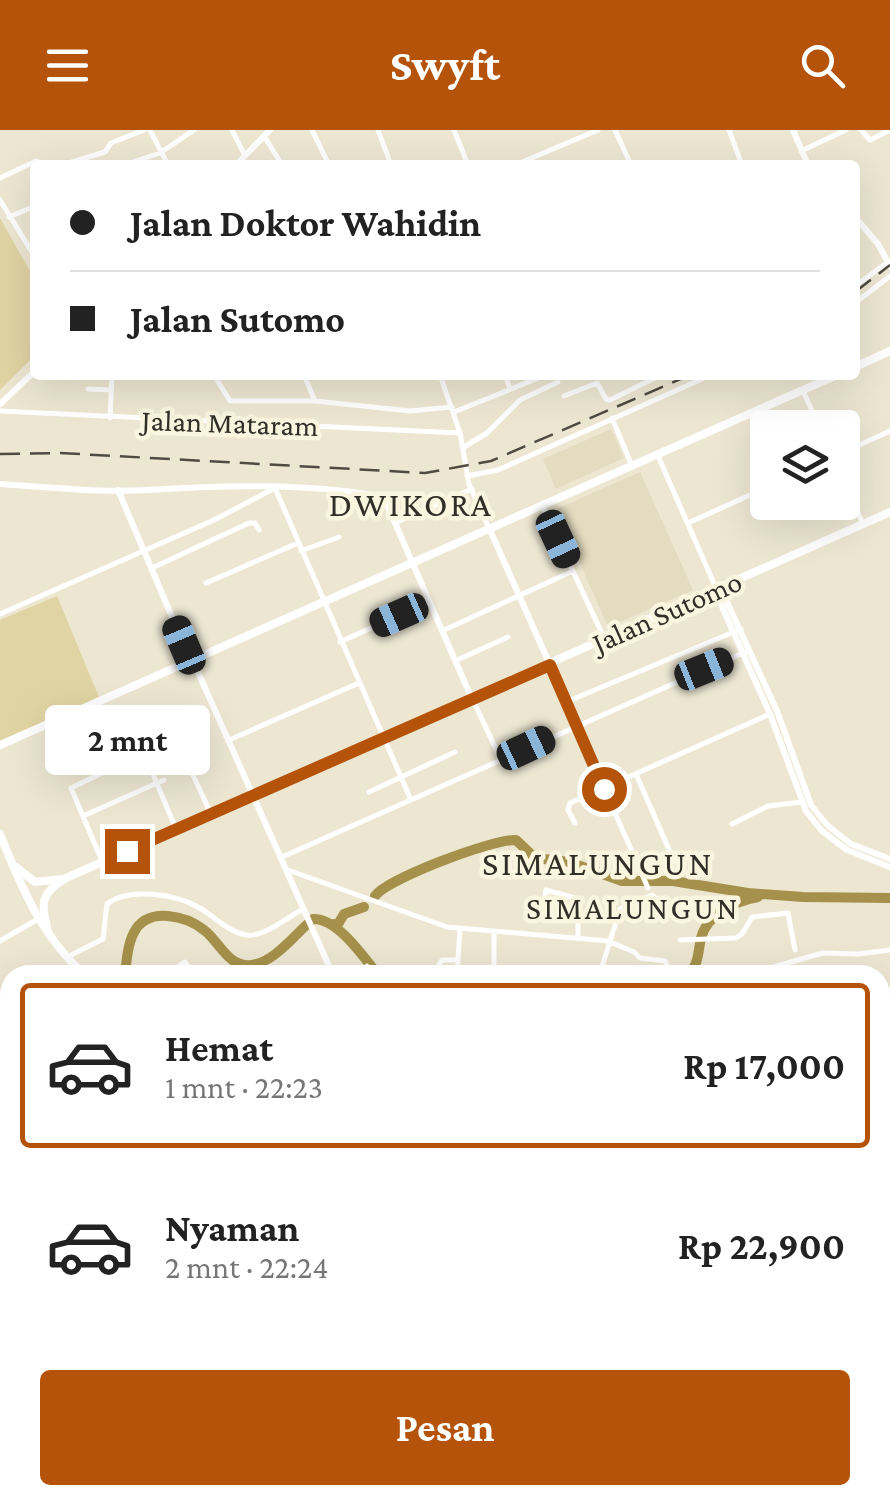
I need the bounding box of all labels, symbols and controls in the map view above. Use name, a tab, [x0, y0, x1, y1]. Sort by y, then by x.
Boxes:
icon: menu	[40, 38, 95, 93]
icon: search	[795, 38, 850, 93]
text: Swyft	[390, 40, 500, 90]
text: Jalan Doktor Wahidin	[130, 202, 481, 244]
text: Jalan Sutomo	[130, 298, 345, 340]
street label: Jalan Mataram	[138, 403, 319, 442]
map controls	[750, 410, 860, 520]
button: layers	[750, 410, 860, 520]
district label: DWIKORA	[329, 485, 493, 524]
car	[532, 505, 584, 573]
street label: Jalan Sutomo	[584, 564, 747, 660]
car	[365, 589, 433, 641]
car	[158, 612, 210, 678]
car	[671, 644, 737, 694]
callout: 2 mnt	[44, 706, 210, 776]
text: 2 mnt	[88, 722, 167, 758]
car	[492, 722, 560, 774]
route start	[582, 767, 627, 812]
route end	[105, 829, 150, 874]
district label: SIMALUNGUN	[482, 844, 714, 883]
district label: SIMALUNGUN	[526, 890, 740, 926]
icon: car	[45, 1021, 135, 1111]
text: Hemat	[165, 1027, 273, 1069]
text: Rp 17,000	[683, 1045, 845, 1087]
text: 1 mnt · 22:23	[165, 1069, 323, 1105]
icon: car	[45, 1201, 135, 1291]
text: Nyaman	[165, 1207, 299, 1249]
text: Rp 22,900	[678, 1225, 845, 1267]
text: 2 mnt · 22:24	[165, 1249, 329, 1285]
button: Pesan	[40, 1370, 850, 1485]

